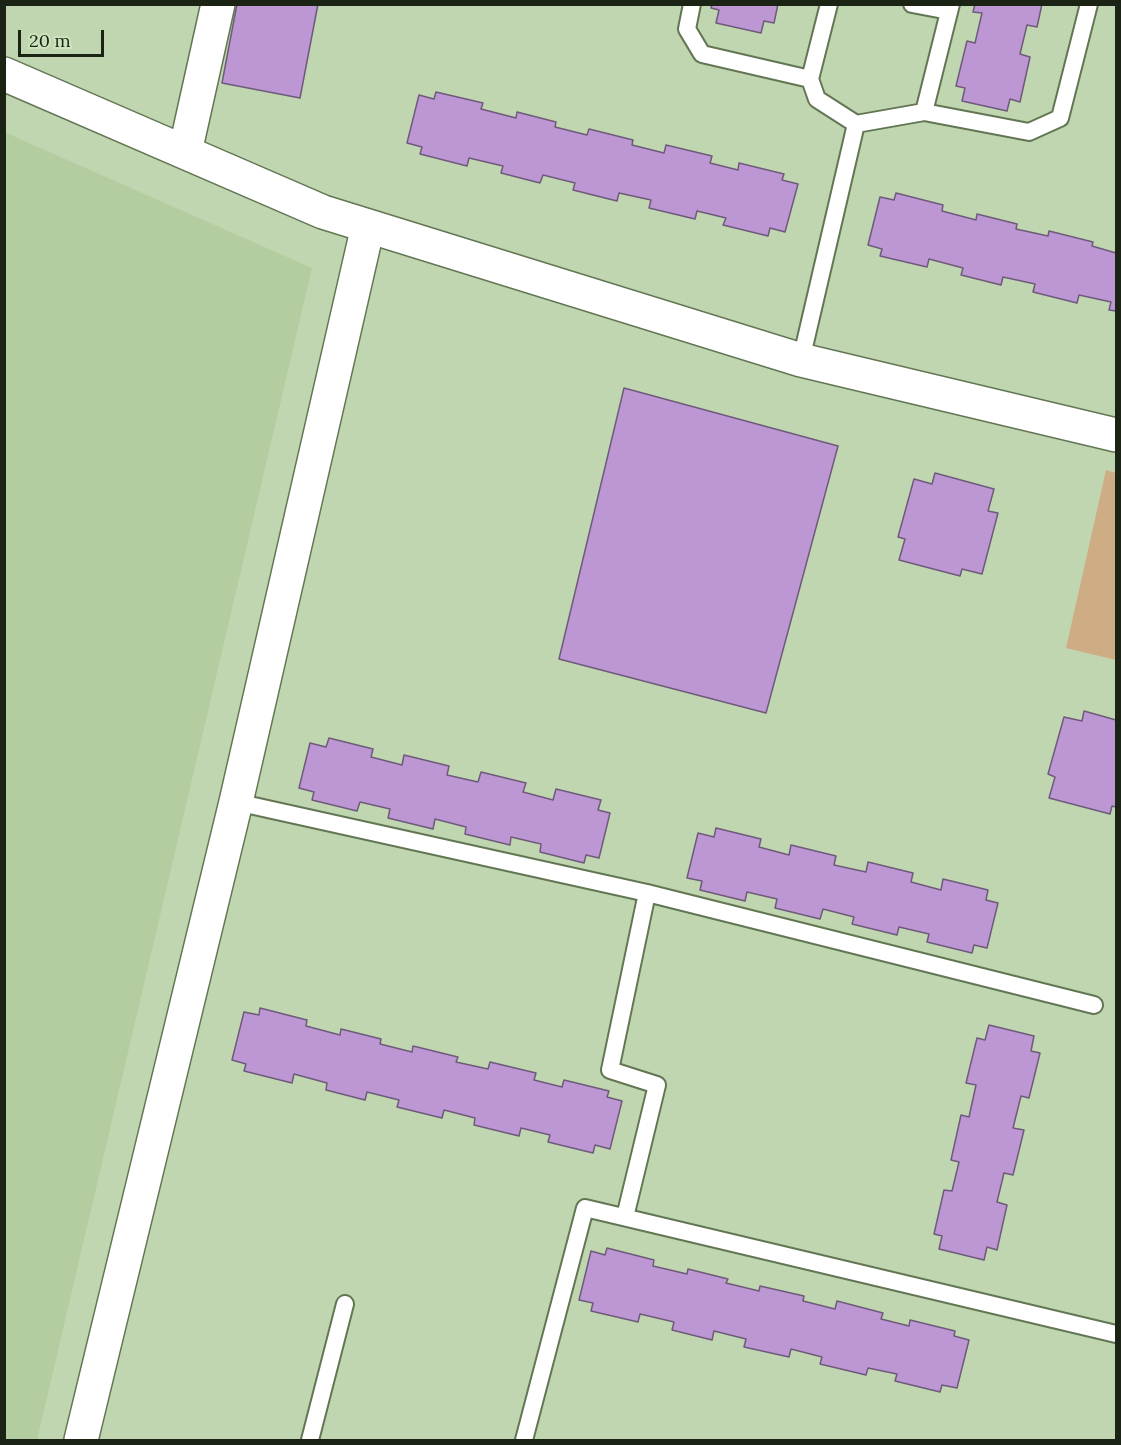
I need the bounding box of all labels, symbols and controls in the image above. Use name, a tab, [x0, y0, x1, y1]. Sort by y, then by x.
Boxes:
scale bar	[21, 18, 106, 56]
text: 20 m	[29, 29, 71, 52]

